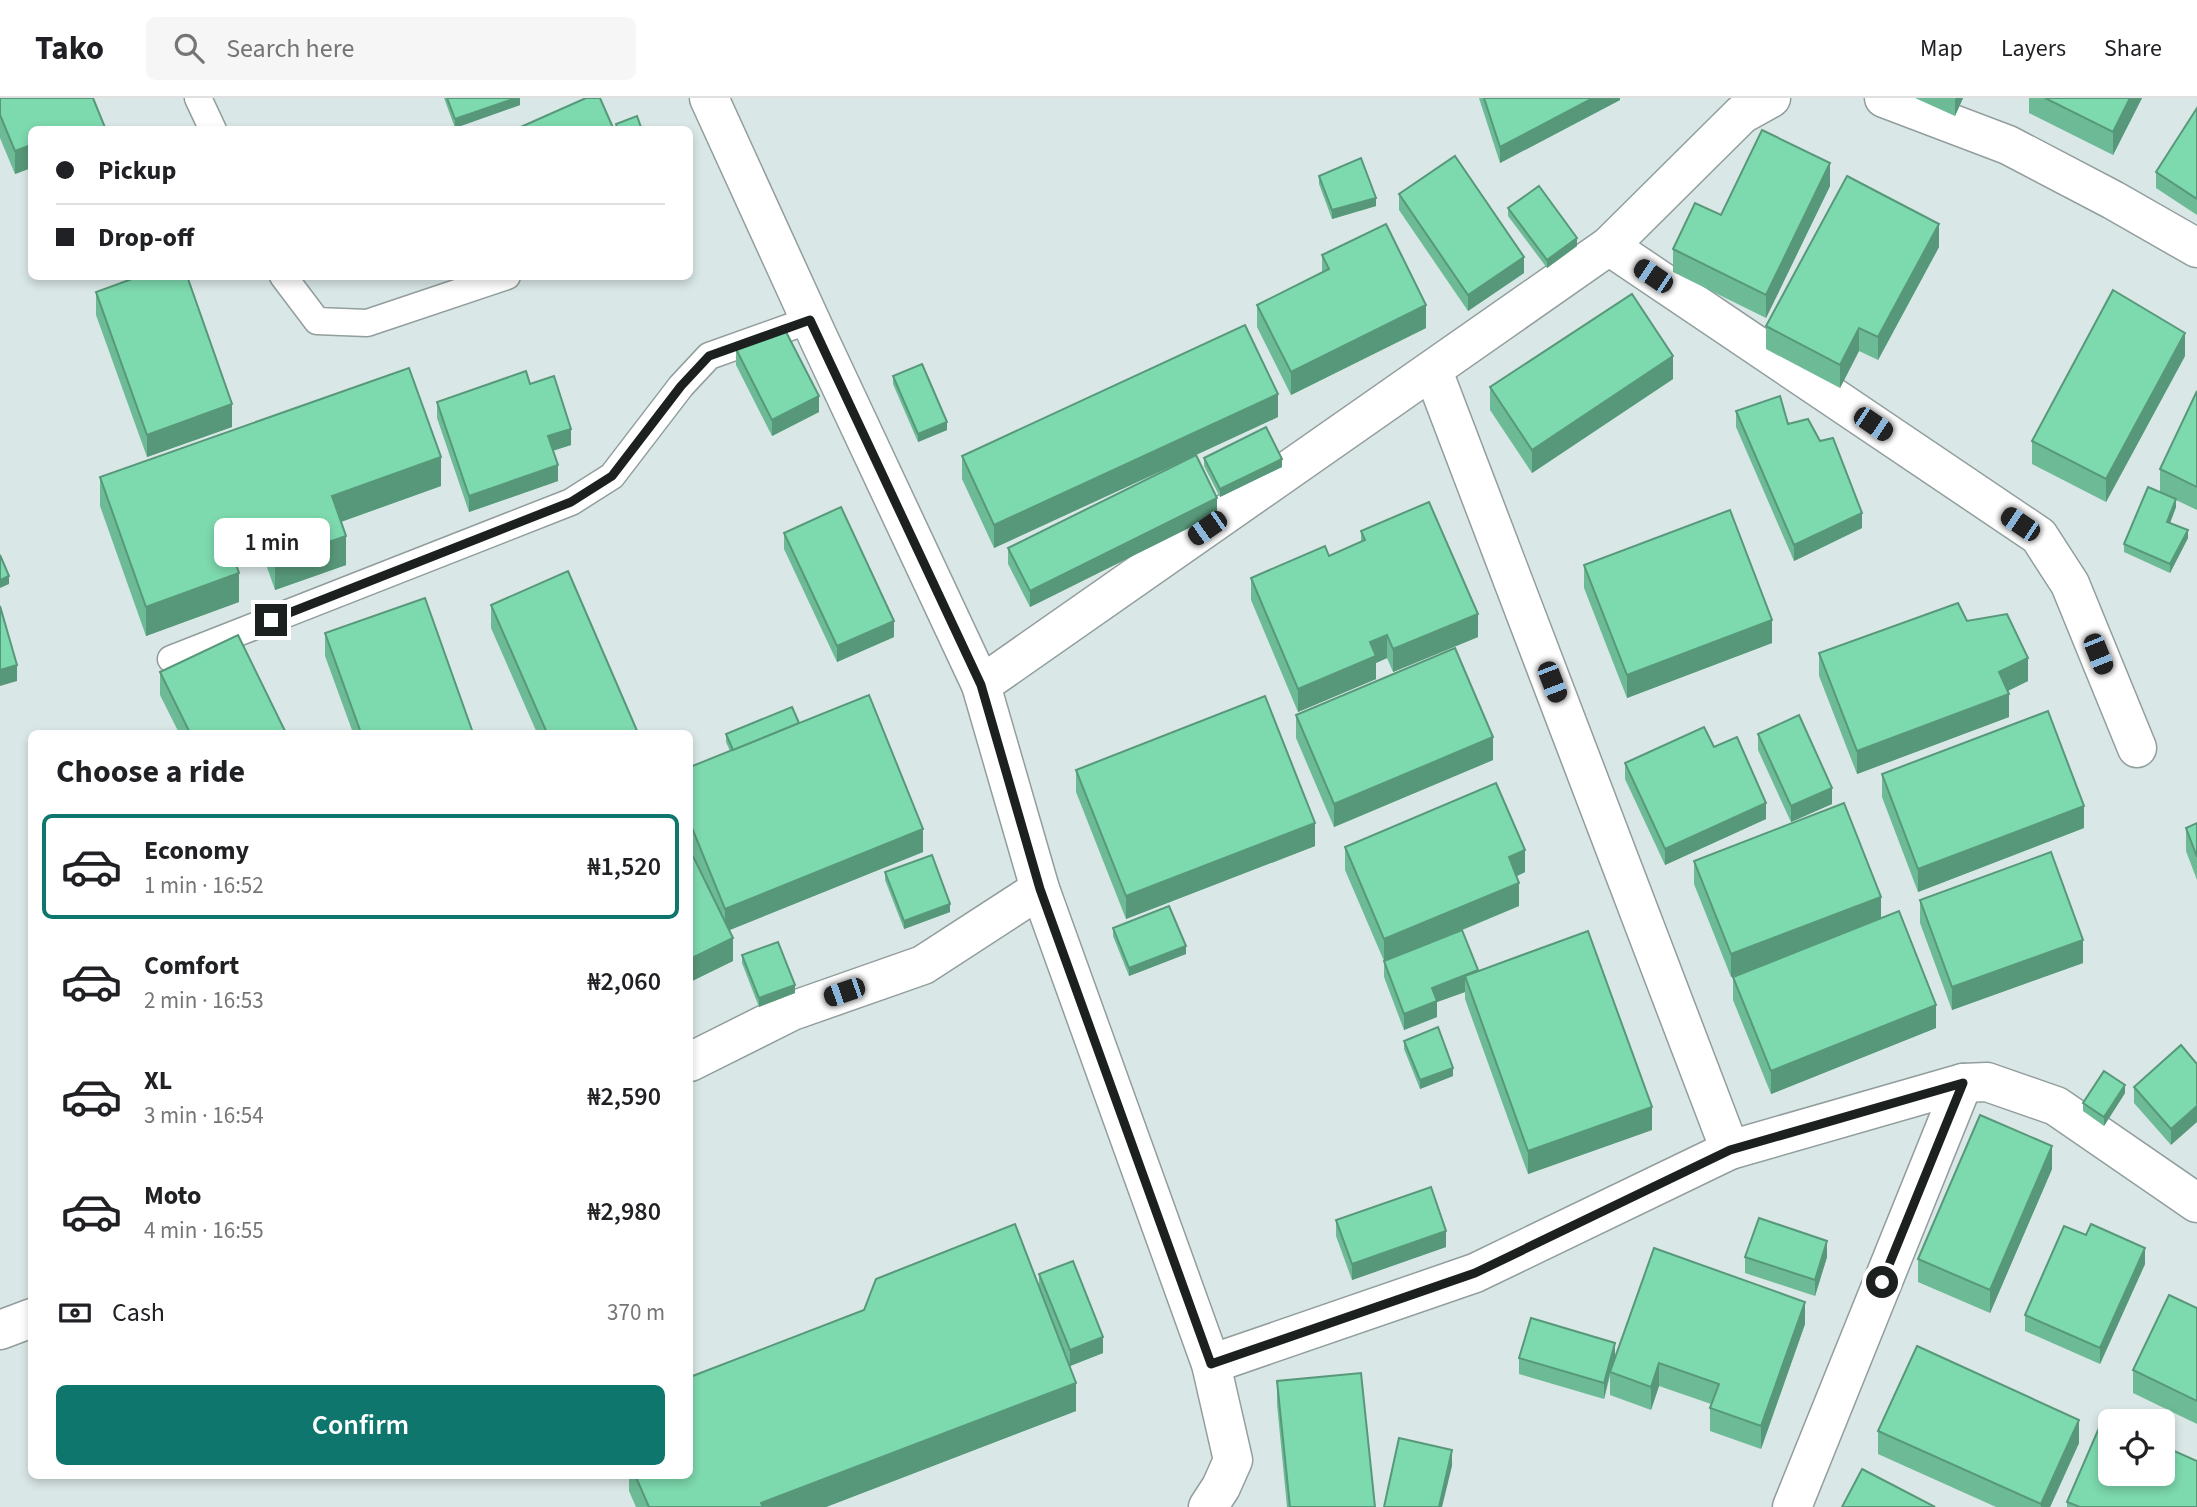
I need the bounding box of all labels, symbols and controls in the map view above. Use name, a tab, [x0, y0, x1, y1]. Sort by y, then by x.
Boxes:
search box	[146, 17, 636, 80]
text: Tako	[35, 25, 104, 72]
icon: search	[170, 29, 208, 67]
text: Search here	[226, 30, 354, 67]
text: Map	[1920, 31, 1963, 66]
text: Layers	[2001, 31, 2066, 66]
text: Share	[2104, 31, 2162, 66]
text: Pickup	[98, 152, 176, 189]
text: Drop-off	[98, 219, 194, 256]
car	[1630, 256, 1677, 296]
car	[1850, 404, 1897, 444]
car	[1997, 504, 2044, 544]
car	[1184, 507, 1231, 549]
callout: 1 min	[213, 518, 329, 568]
text: 1 min	[245, 526, 299, 559]
route end	[255, 604, 287, 636]
car	[2081, 631, 2116, 677]
car	[1535, 659, 1570, 705]
text: Choose a ride	[56, 749, 245, 795]
text: Economy	[144, 832, 249, 869]
icon: car	[60, 835, 123, 898]
text: ₦1,520	[587, 848, 661, 885]
text: 1 min · 16:52	[144, 869, 264, 902]
text: Comfort	[144, 947, 239, 984]
icon: car	[60, 950, 123, 1013]
text: ₦2,060	[587, 963, 661, 1000]
car	[821, 975, 868, 1009]
text: 2 min · 16:53	[144, 984, 264, 1017]
text: XL	[144, 1062, 172, 1099]
icon: car	[60, 1065, 123, 1128]
text: ₦2,590	[587, 1078, 661, 1115]
text: 3 min · 16:54	[144, 1099, 264, 1132]
text: Moto	[144, 1177, 201, 1214]
icon: car	[60, 1180, 123, 1243]
text: ₦2,980	[587, 1193, 661, 1230]
text: 4 min · 16:55	[144, 1214, 264, 1247]
route start	[1866, 1266, 1898, 1298]
icon: cash	[56, 1294, 94, 1332]
text: Cash	[112, 1294, 165, 1331]
text: 370 m	[607, 1296, 665, 1329]
button: Confirm	[56, 1385, 665, 1465]
map controls	[2098, 1409, 2175, 1486]
button: locate	[2098, 1409, 2175, 1486]

